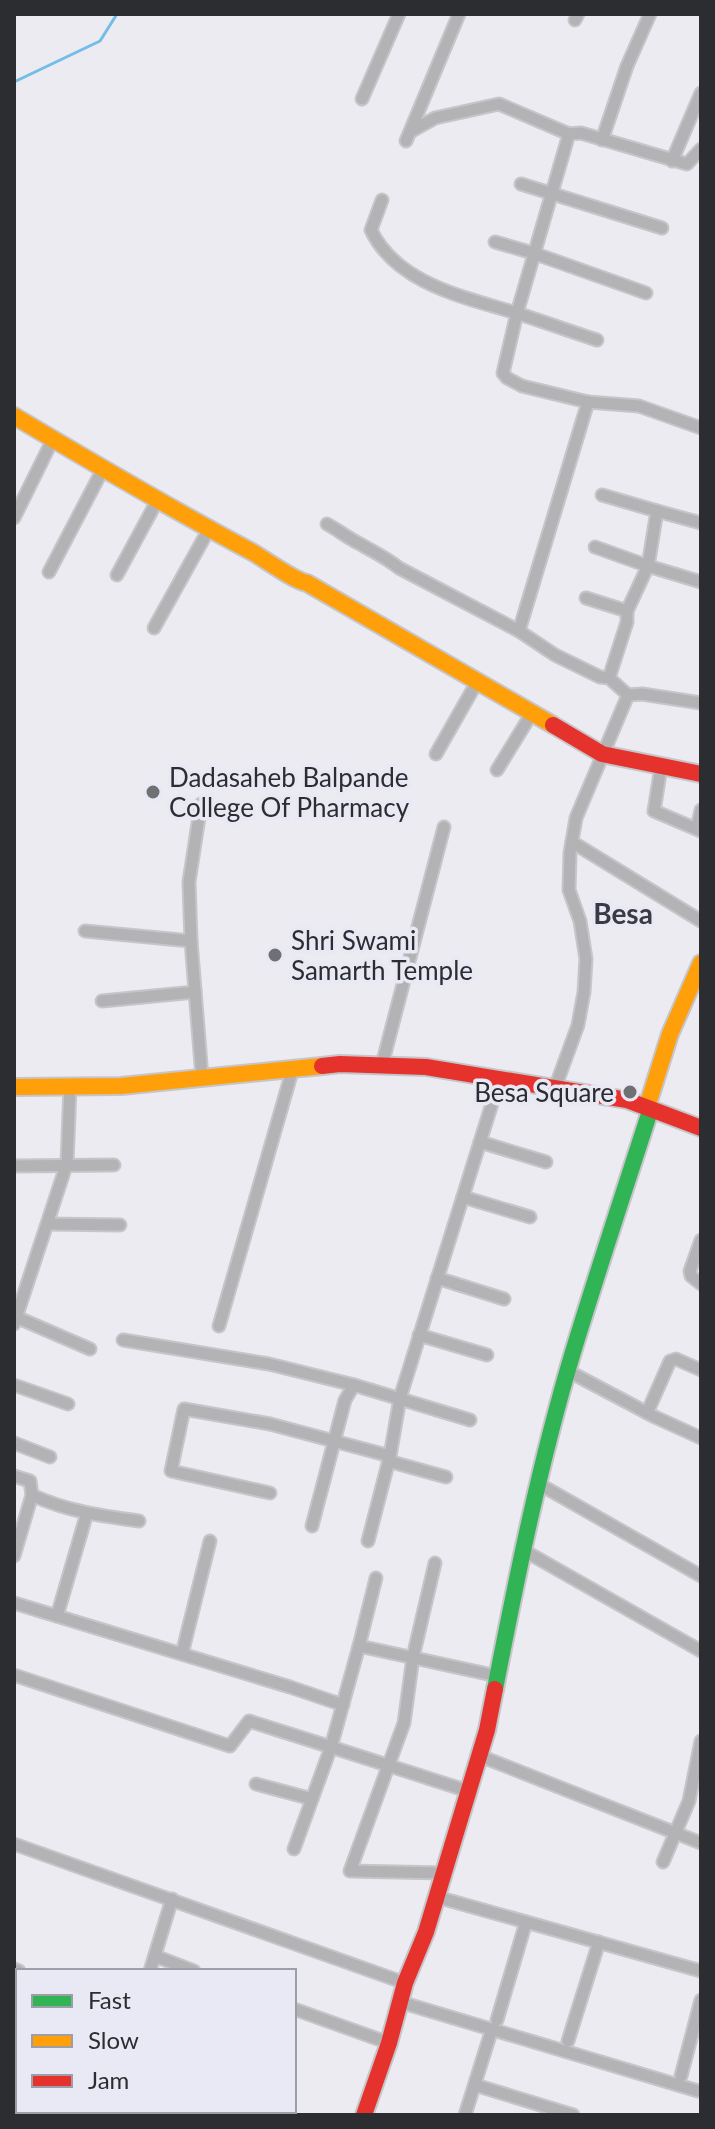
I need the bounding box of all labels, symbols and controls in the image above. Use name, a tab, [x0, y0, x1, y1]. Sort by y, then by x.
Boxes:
place label: Dadasaheb Balpande College Of Pharmacy	[169, 761, 410, 823]
marker: Dadasaheb Balpande College Of Pharmacy	[144, 783, 162, 801]
district label: Besa	[593, 896, 653, 930]
place label: Shri Swami Samarth Temple	[291, 924, 473, 986]
marker: Shri Swami Samarth Temple	[266, 946, 284, 964]
place label: Besa Square	[474, 1076, 614, 1108]
marker: Besa Square	[621, 1083, 639, 1101]
legend	[16, 1969, 296, 2113]
text: Fast	[88, 1985, 131, 2014]
text: Slow	[88, 2025, 139, 2054]
text: Jam	[88, 2065, 129, 2094]

